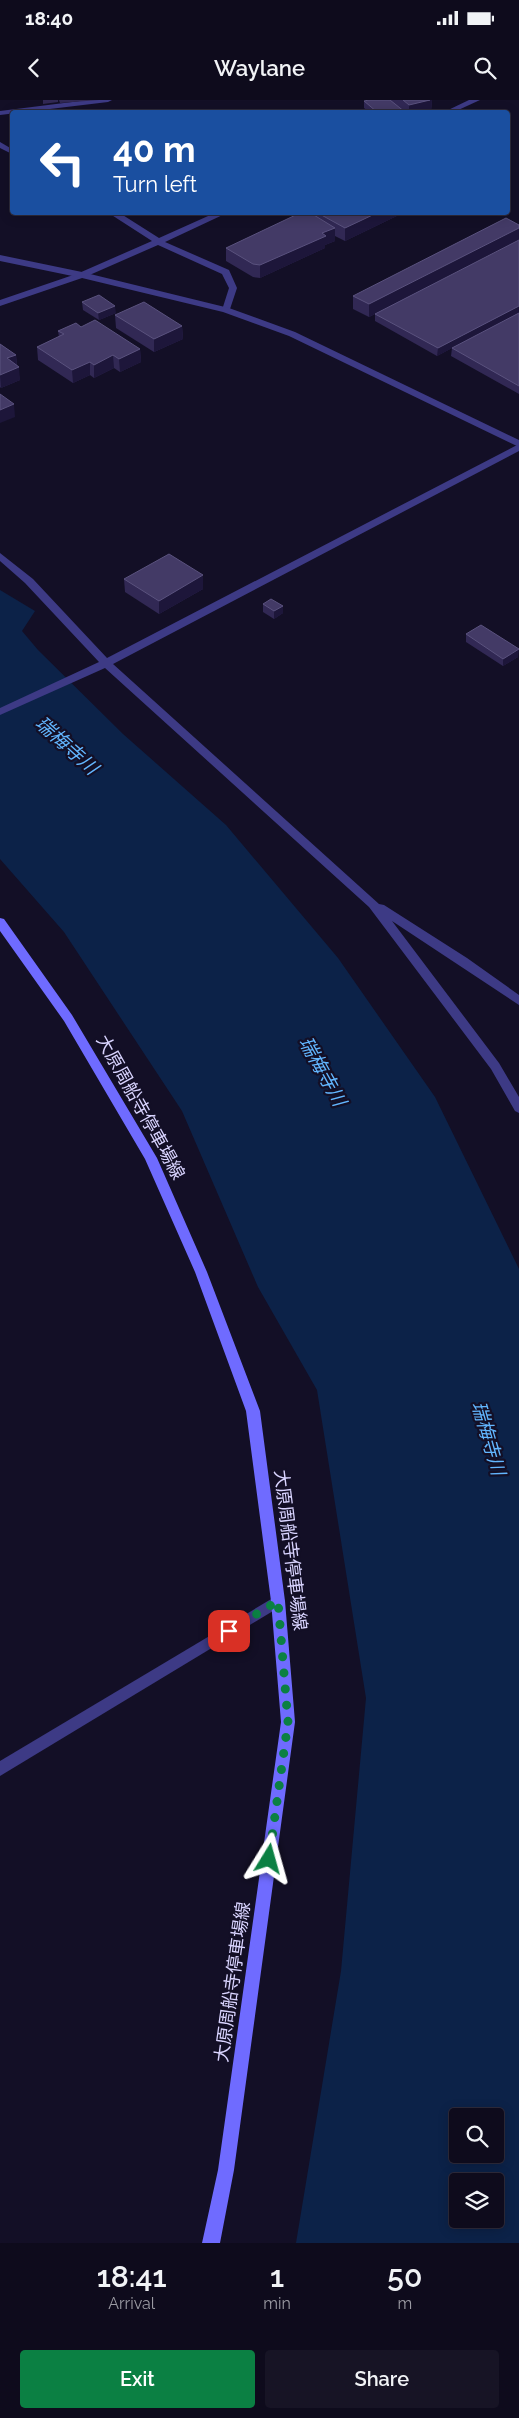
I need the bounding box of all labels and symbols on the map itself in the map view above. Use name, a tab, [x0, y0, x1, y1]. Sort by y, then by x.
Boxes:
water label: 瑞梅寺川	[31, 711, 104, 780]
street label: 大原周船寺停車場線	[93, 1031, 189, 1183]
water label: 瑞梅寺川	[295, 1032, 352, 1111]
water label: 瑞梅寺川	[468, 1398, 511, 1479]
street label: 大原周船寺停車場線	[271, 1468, 311, 1632]
pin	[208, 1610, 250, 1652]
position arrow	[242, 1832, 294, 1884]
street label: 大原周船寺停車場線	[210, 1900, 254, 2064]

